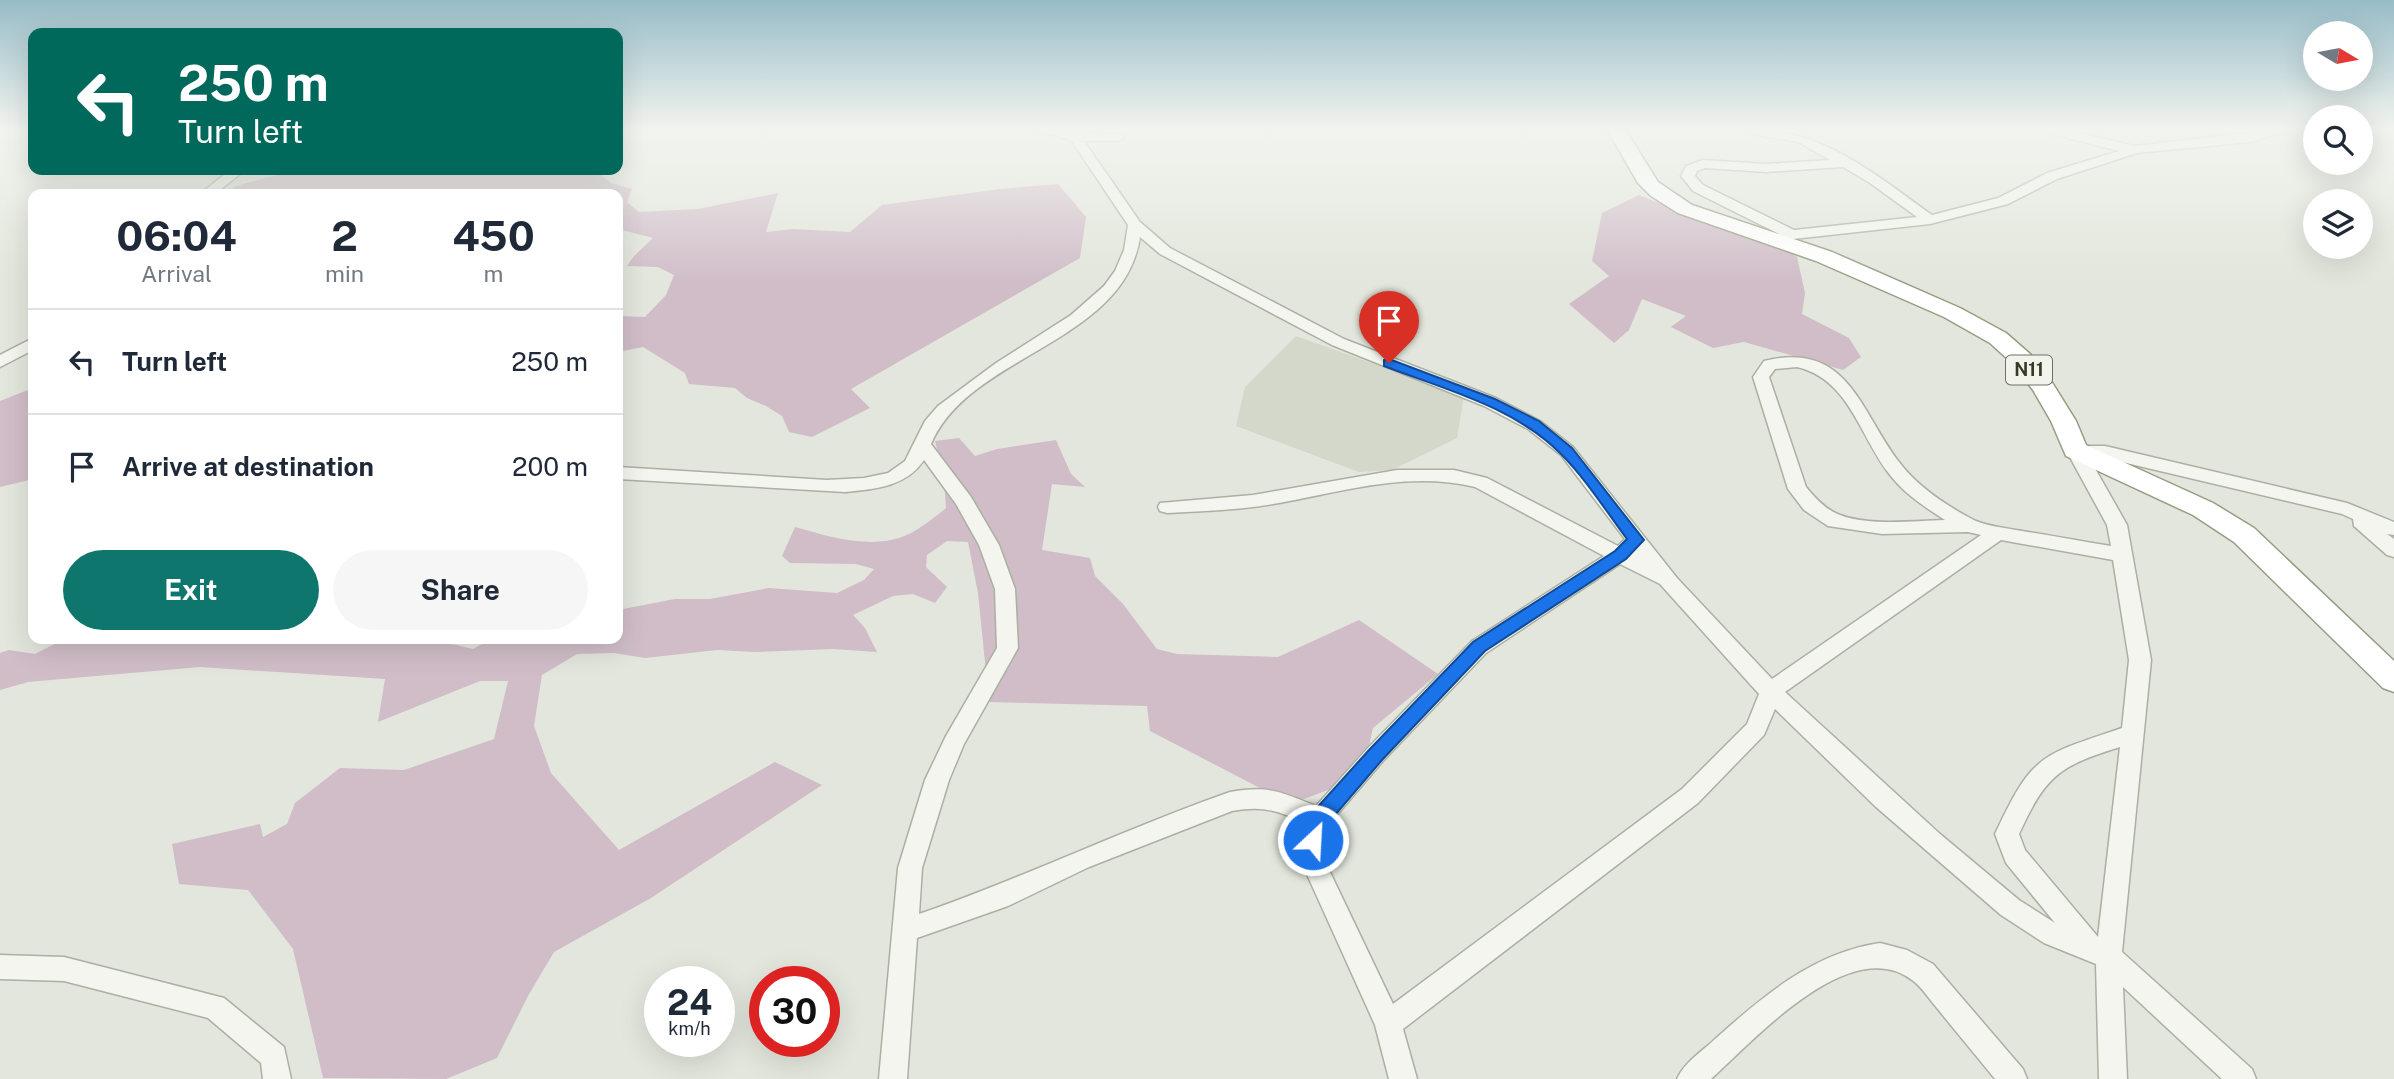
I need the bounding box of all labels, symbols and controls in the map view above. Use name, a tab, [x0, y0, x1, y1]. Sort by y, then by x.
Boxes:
north arrow	[2303, 21, 2373, 91]
map controls	[2303, 21, 2373, 259]
text: 250 m	[178, 54, 329, 112]
icon: left	[63, 56, 154, 147]
button: search	[2303, 105, 2373, 175]
text: Turn left	[178, 113, 303, 150]
button: layers	[2303, 189, 2373, 259]
text: 06:04	[116, 211, 237, 260]
text: 2	[331, 211, 358, 260]
text: 450	[452, 211, 535, 260]
text: Arrival	[141, 260, 212, 287]
text: min	[325, 260, 364, 287]
text: m	[484, 260, 503, 287]
pin	[1359, 291, 1419, 363]
icon: arrive	[1370, 302, 1408, 340]
icon: left	[63, 343, 101, 381]
text: Turn left	[122, 346, 227, 377]
text: 250 m	[511, 346, 588, 377]
road number: N11	[2006, 356, 2052, 384]
icon: arrive	[63, 448, 101, 486]
text: Arrive at destination	[122, 451, 374, 482]
text: 200 m	[512, 451, 588, 482]
button: Exit	[63, 550, 319, 630]
button: Share	[333, 550, 588, 630]
position arrow	[1276, 803, 1350, 877]
speed limit sign: 30	[749, 966, 840, 1057]
text: 24	[667, 982, 712, 1023]
text: km/h	[668, 1018, 711, 1039]

